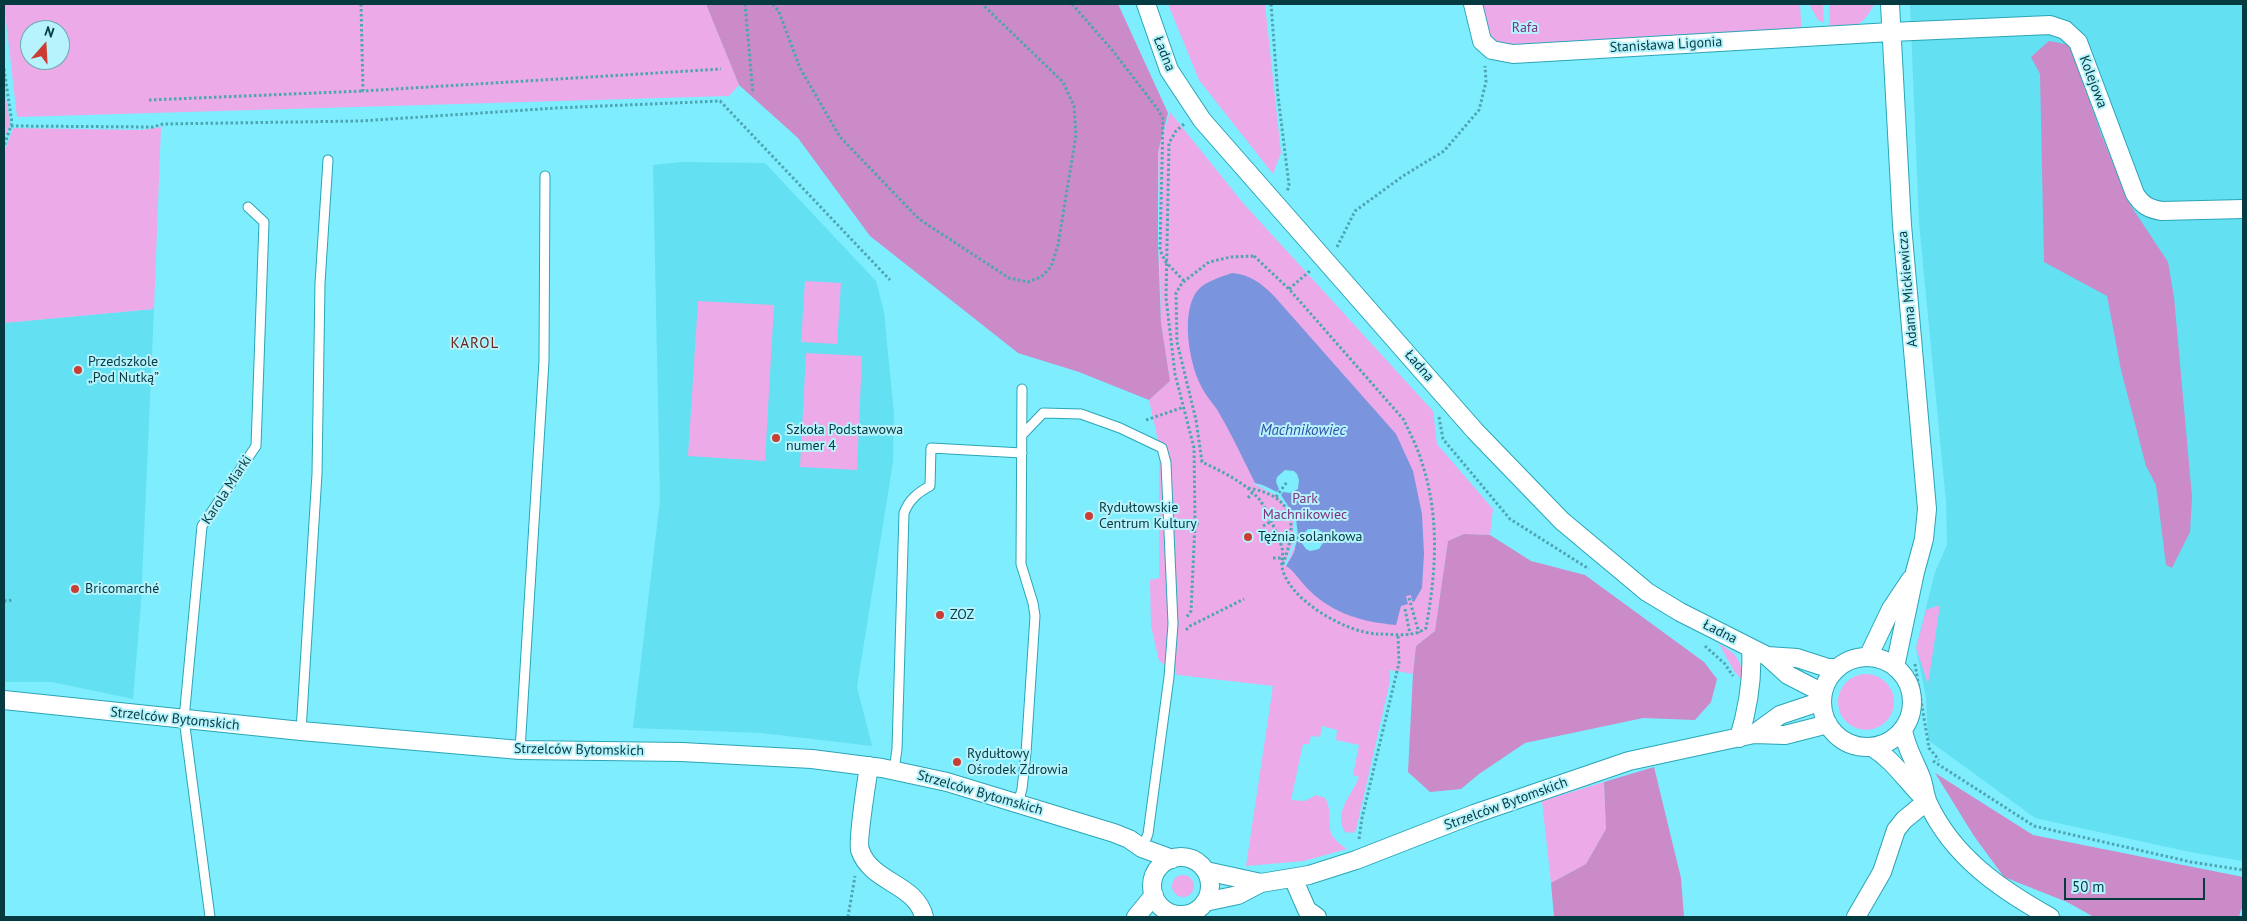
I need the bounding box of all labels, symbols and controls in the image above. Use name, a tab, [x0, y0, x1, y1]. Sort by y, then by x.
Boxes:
north arrow	[20, 20, 70, 70]
park label: Rafa	[1512, 20, 1538, 36]
text: N	[42, 22, 57, 42]
street label: Ładna	[1149, 34, 1179, 74]
street label: Stanisława Ligonia	[1609, 34, 1723, 56]
street label: Kolejowa	[2075, 53, 2111, 111]
street label: Adama Mickiewicza	[1895, 230, 1921, 348]
district label: KAROL	[450, 335, 500, 353]
street label: Ładna	[1401, 347, 1437, 385]
place label: Przedszkole „Pod Nutką”	[88, 354, 159, 387]
marker: Przedszkole „Pod Nutką”	[72, 364, 84, 376]
place label: Szkoła Podstawowa numer 4	[786, 422, 903, 454]
water label: Machnikowiec	[1260, 422, 1346, 440]
marker: Szkoła Podstawowa numer 4	[770, 432, 782, 444]
street label: Karola Miarki	[198, 452, 256, 528]
park label: Park Machnikowiec	[1263, 491, 1347, 524]
place label: Rydułtowskie Centrum Kultury	[1099, 500, 1197, 532]
marker: Rydułtowskie Centrum Kultury	[1083, 510, 1095, 522]
place label: Tężnia solankowa	[1258, 529, 1362, 545]
marker: Tężnia solankowa	[1242, 531, 1254, 543]
place label: Bricomarché	[85, 581, 159, 597]
marker: Bricomarché	[69, 583, 81, 595]
place label: ZOZ	[950, 607, 974, 623]
marker: ZOZ	[934, 609, 946, 621]
street label: Ładna	[1700, 616, 1740, 648]
street label: Strzelców Bytomskich	[109, 704, 241, 734]
street label: Strzelców Bytomskich	[514, 740, 644, 760]
place label: Rydułtowy Ośrodek Zdrowia	[967, 746, 1068, 779]
marker: Rydułtowy Ośrodek Zdrowia	[951, 756, 963, 768]
street label: Strzelców Bytomskich	[915, 767, 1045, 819]
street label: Strzelców Bytomskich	[1442, 774, 1570, 834]
scale bar	[2067, 868, 2208, 900]
text: 50 m	[2072, 877, 2105, 896]

